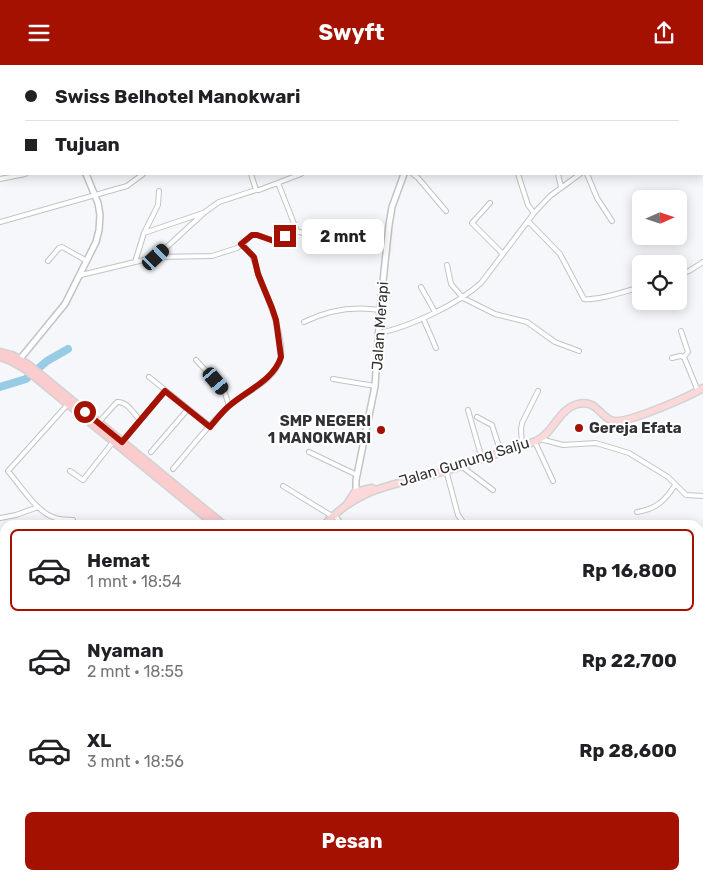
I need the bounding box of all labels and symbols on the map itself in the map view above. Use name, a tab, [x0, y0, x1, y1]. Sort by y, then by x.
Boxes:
north arrow	[632, 190, 688, 245]
callout: 2 mnt	[302, 219, 385, 253]
route end	[274, 225, 296, 247]
car	[139, 241, 172, 273]
street label: Jalan Merapi	[368, 281, 392, 371]
car	[200, 365, 231, 397]
route start	[74, 401, 96, 423]
place label: SMP NEGERI 1 MANOKWARI	[268, 412, 371, 447]
place label: Gereja Efata	[589, 419, 682, 437]
marker: Gereja Efata	[573, 422, 585, 434]
marker: SMP NEGERI 1 MANOKWARI	[375, 424, 387, 436]
street label: Jalan Gunung Salju	[397, 434, 531, 490]

